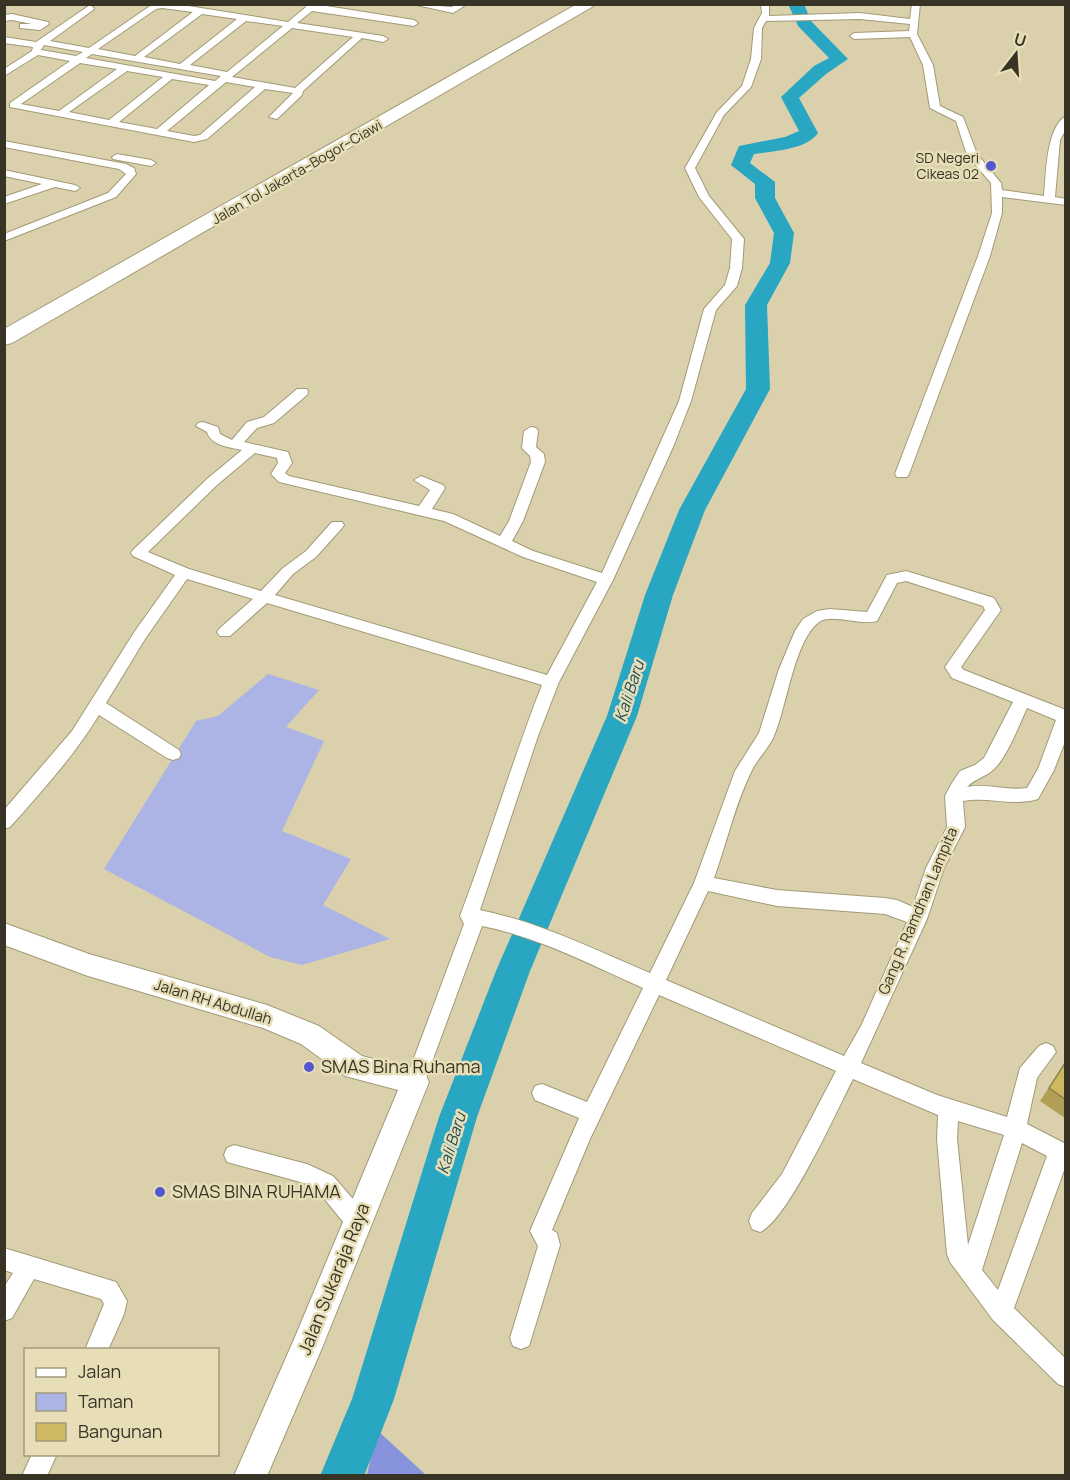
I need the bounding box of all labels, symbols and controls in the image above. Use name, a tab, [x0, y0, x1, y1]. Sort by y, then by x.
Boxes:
north arrow	[986, 24, 1046, 84]
text: U	[1012, 27, 1029, 52]
street label: Jalan Tol Jakarta–Bogor–Ciawi	[208, 115, 385, 228]
place label: SD Negeri Cikeas 02	[916, 148, 979, 183]
marker: SD Negeri Cikeas 02	[984, 159, 998, 173]
water label: Kali Baru	[609, 656, 650, 724]
street label: Gang R. Ramdhan Lampita	[873, 824, 962, 998]
street label: Jalan RH Abdullah	[152, 974, 275, 1029]
place label: SMAS Bina Ruhama	[321, 1054, 481, 1078]
marker: SMAS Bina Ruhama	[302, 1060, 316, 1074]
water label: Kali Baru	[431, 1108, 471, 1176]
place label: SMAS BINA RUHAMA	[172, 1179, 341, 1203]
marker: SMAS BINA RUHAMA	[153, 1185, 167, 1199]
street label: Jalan Sukaraja Raya	[292, 1199, 374, 1358]
legend	[24, 1348, 219, 1456]
text: Jalan	[78, 1359, 121, 1383]
text: Taman	[78, 1389, 133, 1413]
text: Bangunan	[78, 1419, 162, 1443]

